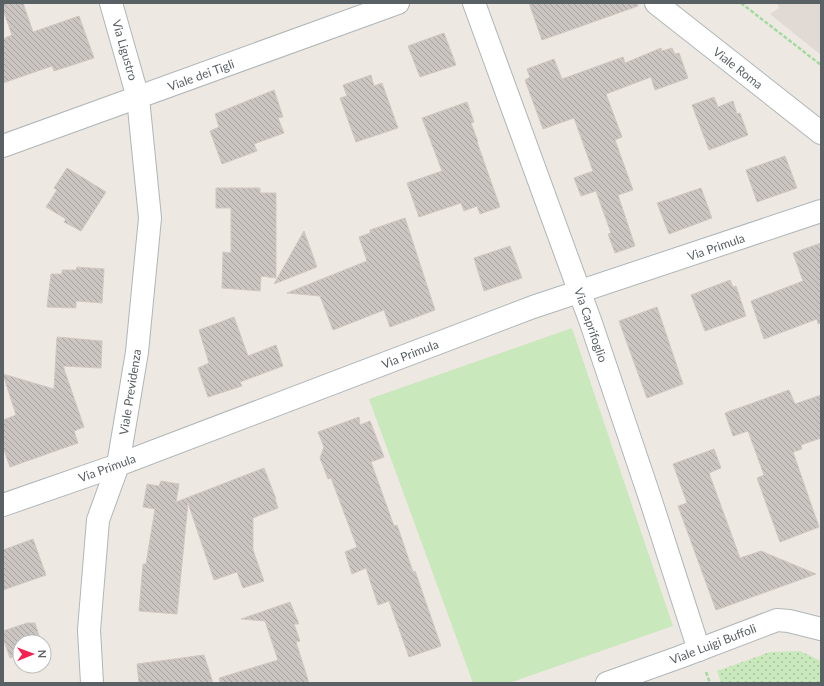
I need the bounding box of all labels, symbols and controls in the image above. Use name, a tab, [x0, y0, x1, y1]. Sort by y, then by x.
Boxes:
street label: Via Ligustro	[109, 18, 141, 82]
street label: Viale Roma	[710, 44, 766, 92]
street label: Viale dei Tigli	[166, 56, 236, 94]
street label: Via Primula	[685, 230, 747, 264]
street label: Via Caprifoglio	[571, 286, 611, 364]
street label: Via Primula	[379, 336, 441, 372]
street label: Viale Previdenza	[116, 348, 144, 436]
street label: Via Primula	[76, 451, 138, 485]
street label: Viale Luigi Buffoli	[668, 621, 758, 667]
north arrow	[12, 634, 52, 674]
text: N	[36, 649, 49, 658]

